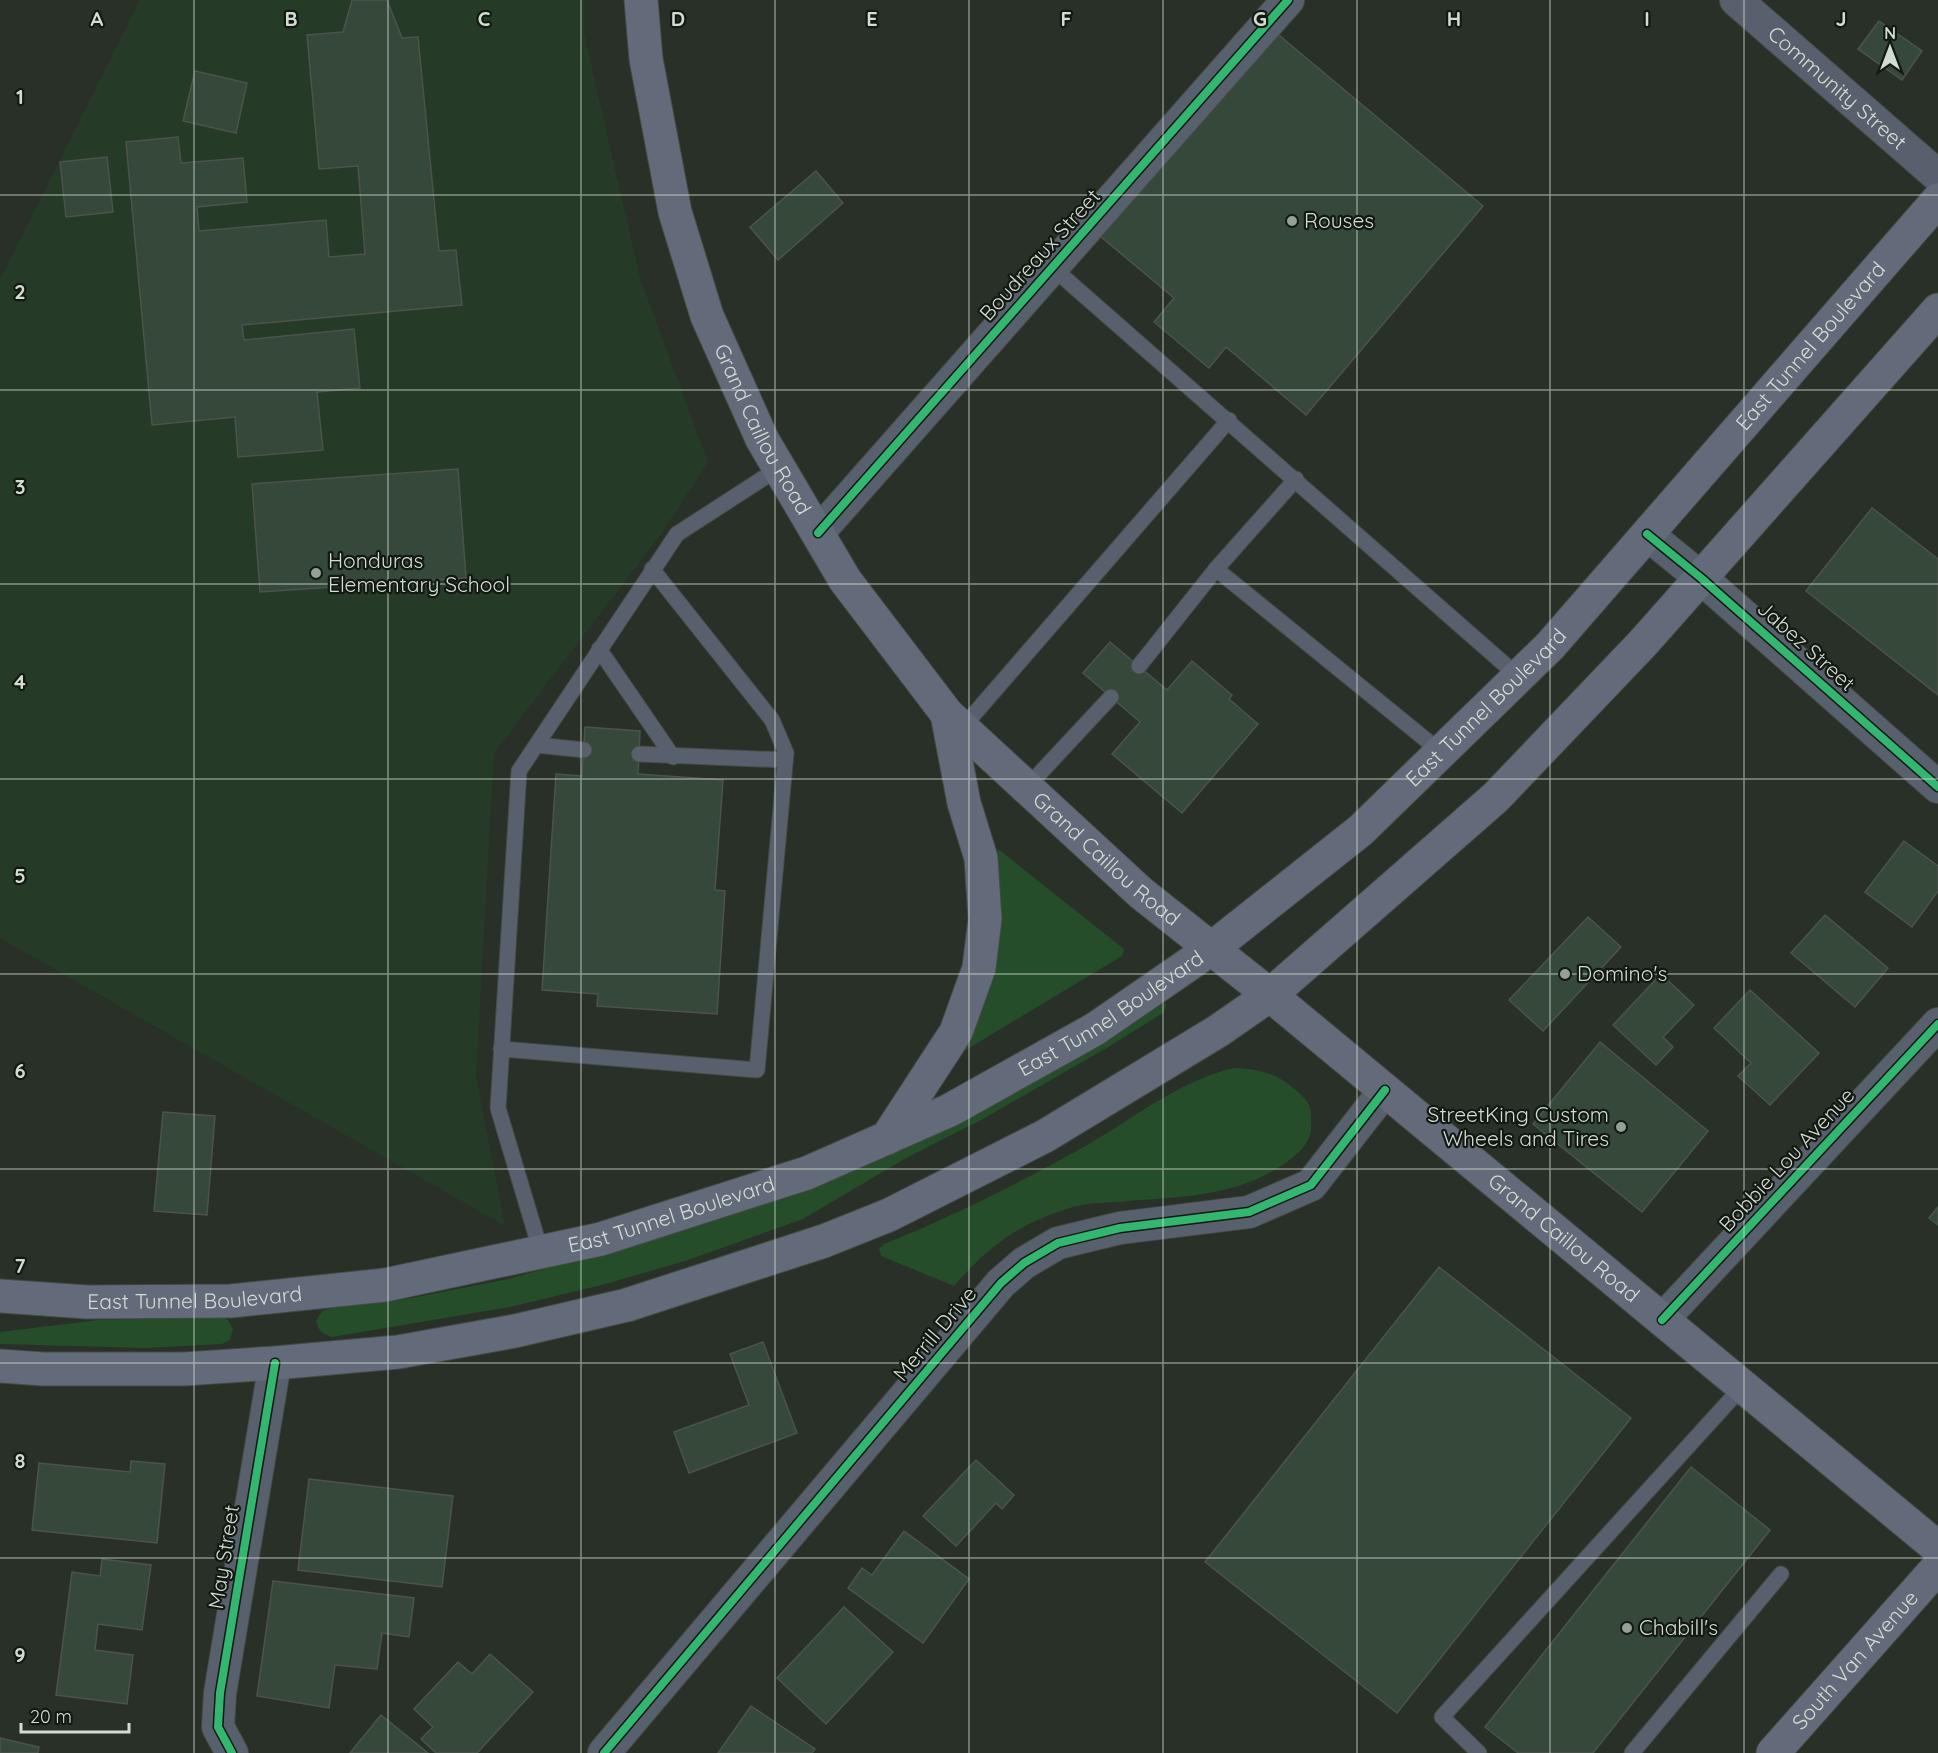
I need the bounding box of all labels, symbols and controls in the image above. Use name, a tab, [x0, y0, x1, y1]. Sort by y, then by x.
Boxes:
text: A	[91, 6, 104, 31]
text: B	[284, 6, 298, 31]
text: C	[478, 6, 491, 31]
text: D	[671, 6, 685, 31]
text: E	[866, 6, 878, 31]
text: F	[1060, 6, 1072, 31]
text: G	[1253, 6, 1267, 31]
text: H	[1447, 6, 1461, 31]
text: I	[1644, 6, 1650, 31]
text: J	[1835, 6, 1847, 31]
north arrow	[1860, 18, 1920, 78]
street label: Community Street	[1763, 20, 1912, 155]
text: N	[1884, 23, 1896, 43]
text: 1	[16, 84, 24, 109]
street label: Boudreaux Street	[973, 183, 1105, 326]
place label: Rouses	[1304, 207, 1374, 233]
marker: Rouses	[1285, 214, 1299, 228]
street label: East Tunnel Boulevard	[1730, 256, 1890, 435]
text: 2	[14, 279, 26, 304]
street label: Grand Caillou Road	[709, 339, 818, 519]
text: 3	[15, 474, 25, 499]
place label: Honduras Elementary School	[328, 547, 510, 597]
marker: Honduras Elementary School	[309, 566, 323, 580]
street label: Jabez Street	[1752, 595, 1861, 696]
street label: East Tunnel Boulevard	[1400, 623, 1571, 792]
text: 4	[14, 669, 26, 694]
street label: Grand Caillou Road	[1028, 786, 1186, 931]
text: 5	[14, 863, 26, 888]
street label: East Tunnel Boulevard	[1013, 944, 1208, 1081]
place label: Domino's	[1577, 960, 1667, 986]
marker: Domino's	[1558, 967, 1572, 981]
text: 6	[14, 1058, 26, 1083]
street label: Bobbie Lou Avenue	[1713, 1082, 1860, 1237]
place label: StreetKing Custom Wheels and Tires	[1428, 1101, 1609, 1151]
marker: StreetKing Custom Wheels and Tires	[1614, 1120, 1628, 1134]
street label: Grand Caillou Road	[1483, 1167, 1645, 1307]
street label: East Tunnel Boulevard	[565, 1170, 778, 1258]
text: 7	[15, 1253, 26, 1278]
street label: East Tunnel Boulevard	[87, 1280, 303, 1314]
street label: Merrill Drive	[887, 1281, 981, 1386]
text: 8	[15, 1448, 26, 1473]
street label: May Street	[202, 1503, 244, 1611]
street label: South Van Avenue	[1786, 1585, 1923, 1735]
place label: Chabill's	[1639, 1614, 1718, 1640]
marker: Chabill's	[1620, 1621, 1634, 1635]
text: 9	[14, 1642, 26, 1667]
scale bar	[21, 1696, 129, 1734]
text: 20 m	[30, 1705, 72, 1728]

